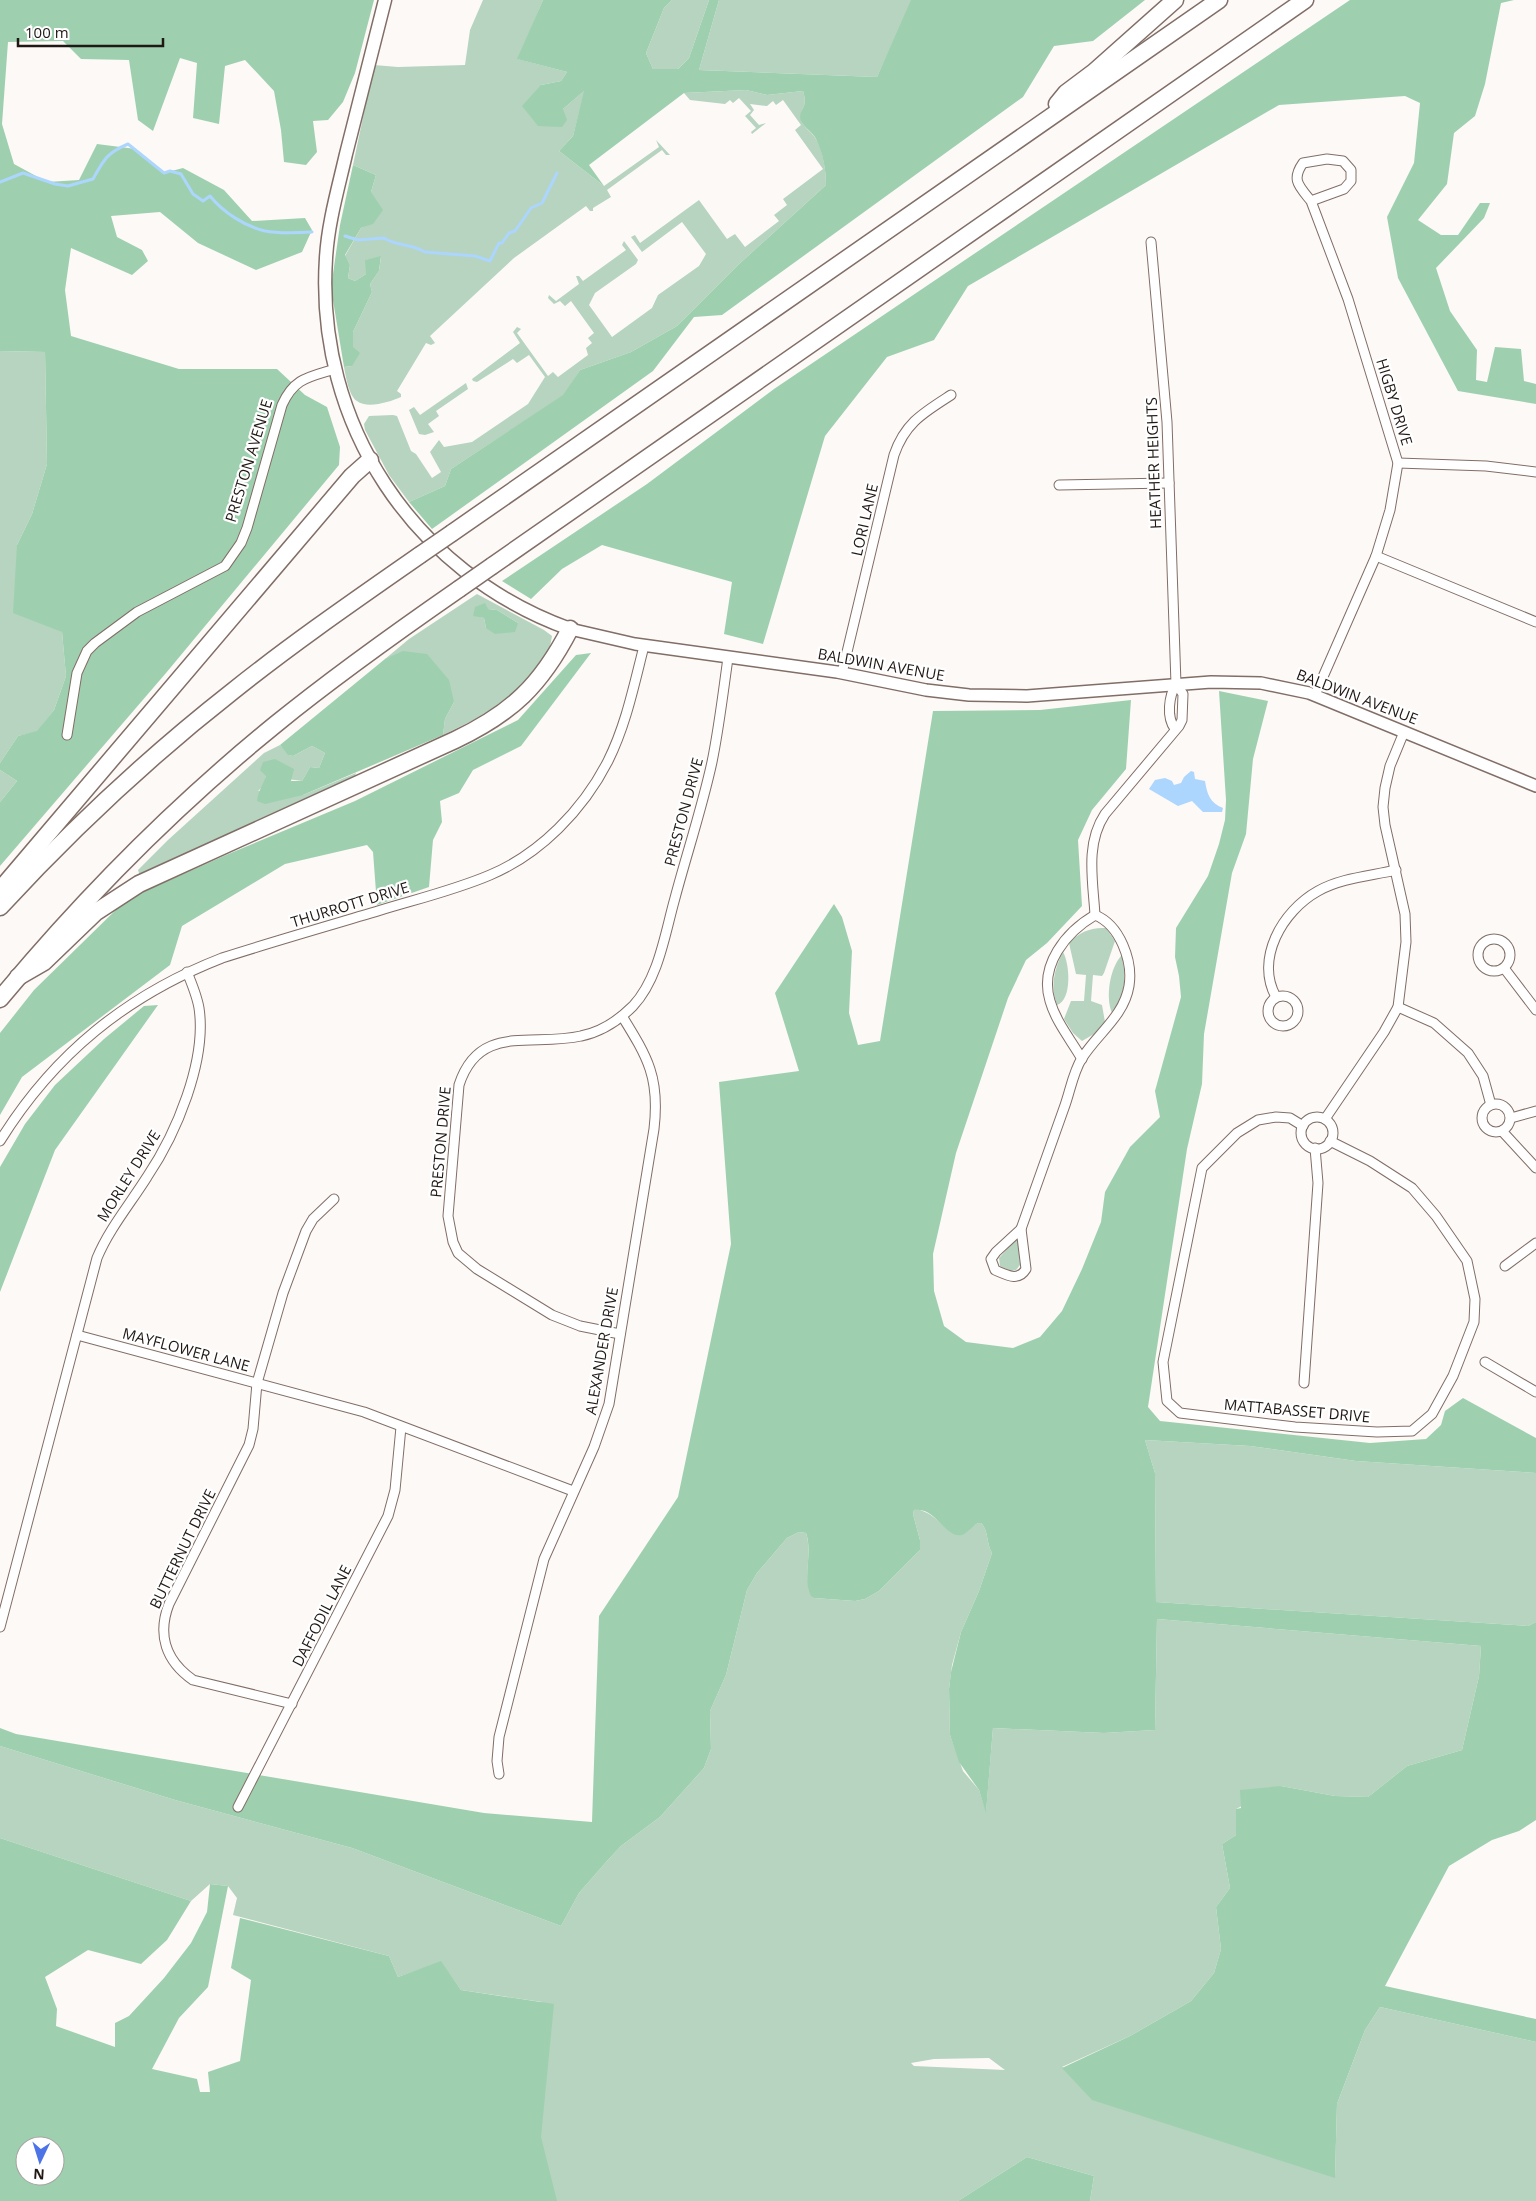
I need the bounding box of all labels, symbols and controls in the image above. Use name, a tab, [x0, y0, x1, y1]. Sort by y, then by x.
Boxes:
scale bar	[18, 15, 162, 47]
text: 100 m	[25, 22, 69, 42]
street label: HIGBY DRIVE	[1372, 356, 1418, 448]
street label: PRESTON AVENUE	[220, 397, 276, 524]
street label: HEATHER HEIGHTS	[1141, 397, 1165, 529]
street label: LORI LANE	[846, 482, 882, 558]
street label: BALDWIN AVENUE	[816, 643, 946, 685]
street label: BALDWIN AVENUE	[1294, 664, 1421, 728]
street label: PRESTON DRIVE	[659, 755, 707, 868]
street label: THURROTT DRIVE	[288, 877, 411, 932]
street label: PRESTON DRIVE	[425, 1085, 455, 1198]
street label: MORLEY DRIVE	[92, 1126, 164, 1225]
street label: ALEXANDER DRIVE	[580, 1286, 622, 1416]
street label: MAYFLOWER LANE	[120, 1322, 252, 1376]
street label: MATTABASSET DRIVE	[1223, 1394, 1371, 1426]
street label: BUTTERNUT DRIVE	[144, 1485, 220, 1612]
street label: DAFFODIL LANE	[287, 1561, 355, 1670]
north arrow	[15, 2136, 65, 2186]
text: N	[33, 2165, 45, 2184]

